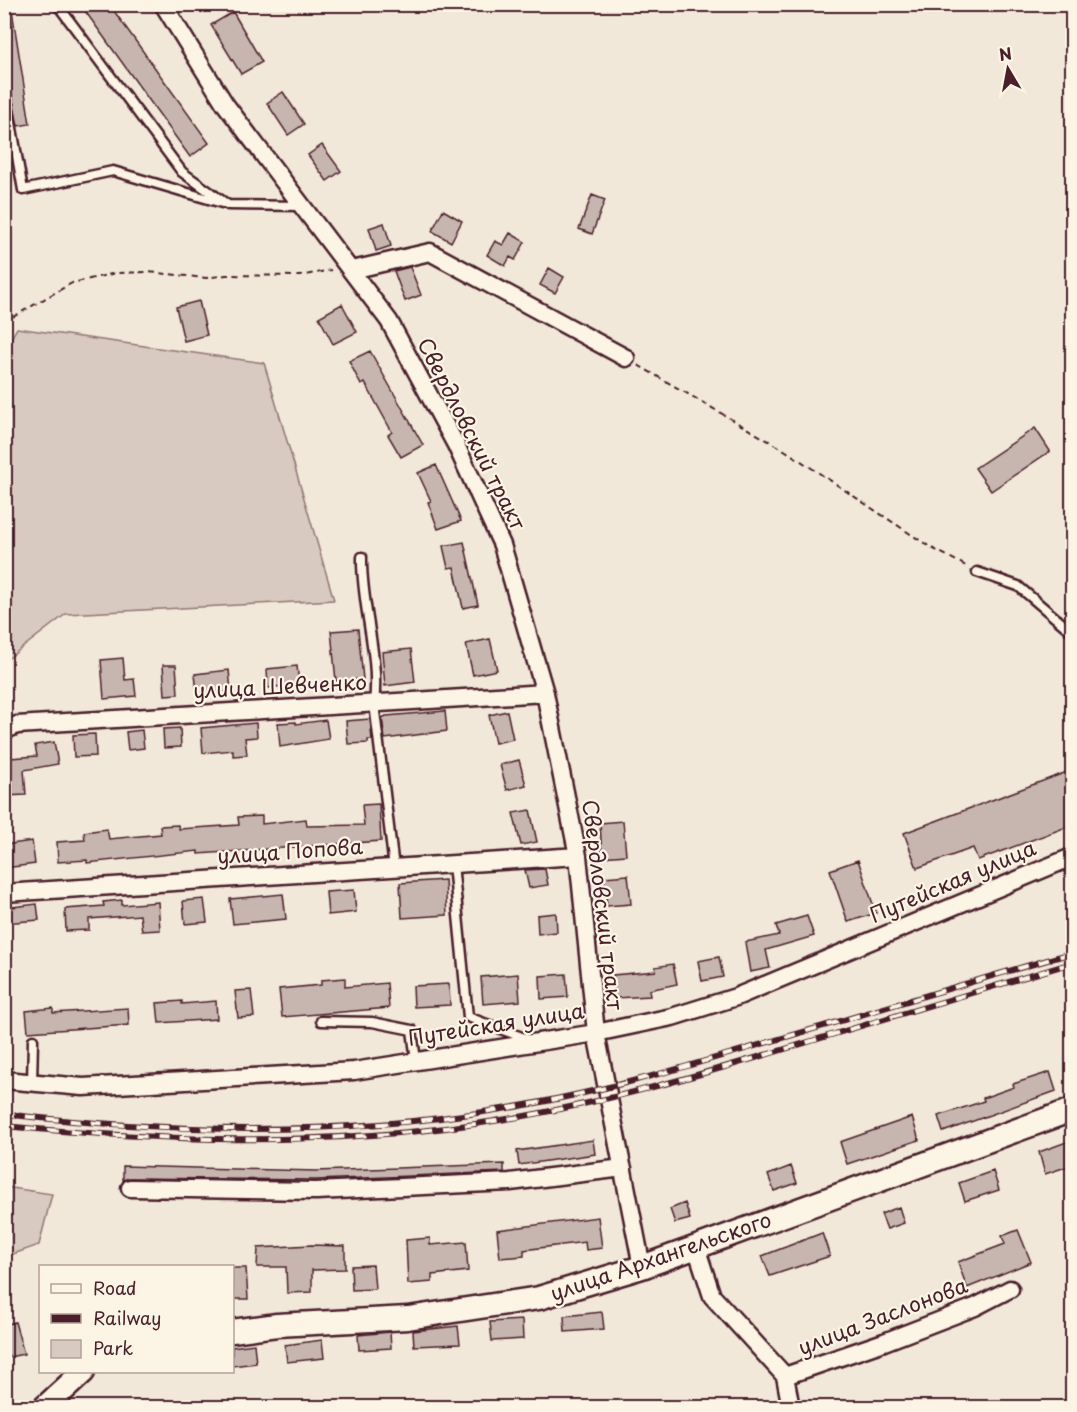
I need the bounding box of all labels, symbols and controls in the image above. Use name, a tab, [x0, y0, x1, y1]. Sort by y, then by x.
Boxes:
north arrow	[978, 39, 1038, 99]
text: N	[997, 40, 1014, 66]
street label: Свердловский тракт	[410, 331, 536, 536]
street label: улица Шевченко	[192, 664, 368, 706]
street label: Свердловский тракт	[575, 798, 633, 1013]
street label: улица Попова	[216, 829, 364, 871]
street label: Путейская улица	[864, 830, 1041, 930]
street label: Путейская улица	[405, 993, 587, 1053]
street label: улица Архангельского	[545, 1202, 775, 1308]
legend	[39, 1265, 234, 1373]
street label: улица Заслонова	[793, 1268, 972, 1362]
text: Road	[93, 1274, 137, 1301]
text: Railway	[93, 1304, 161, 1331]
text: Park	[93, 1334, 133, 1361]

